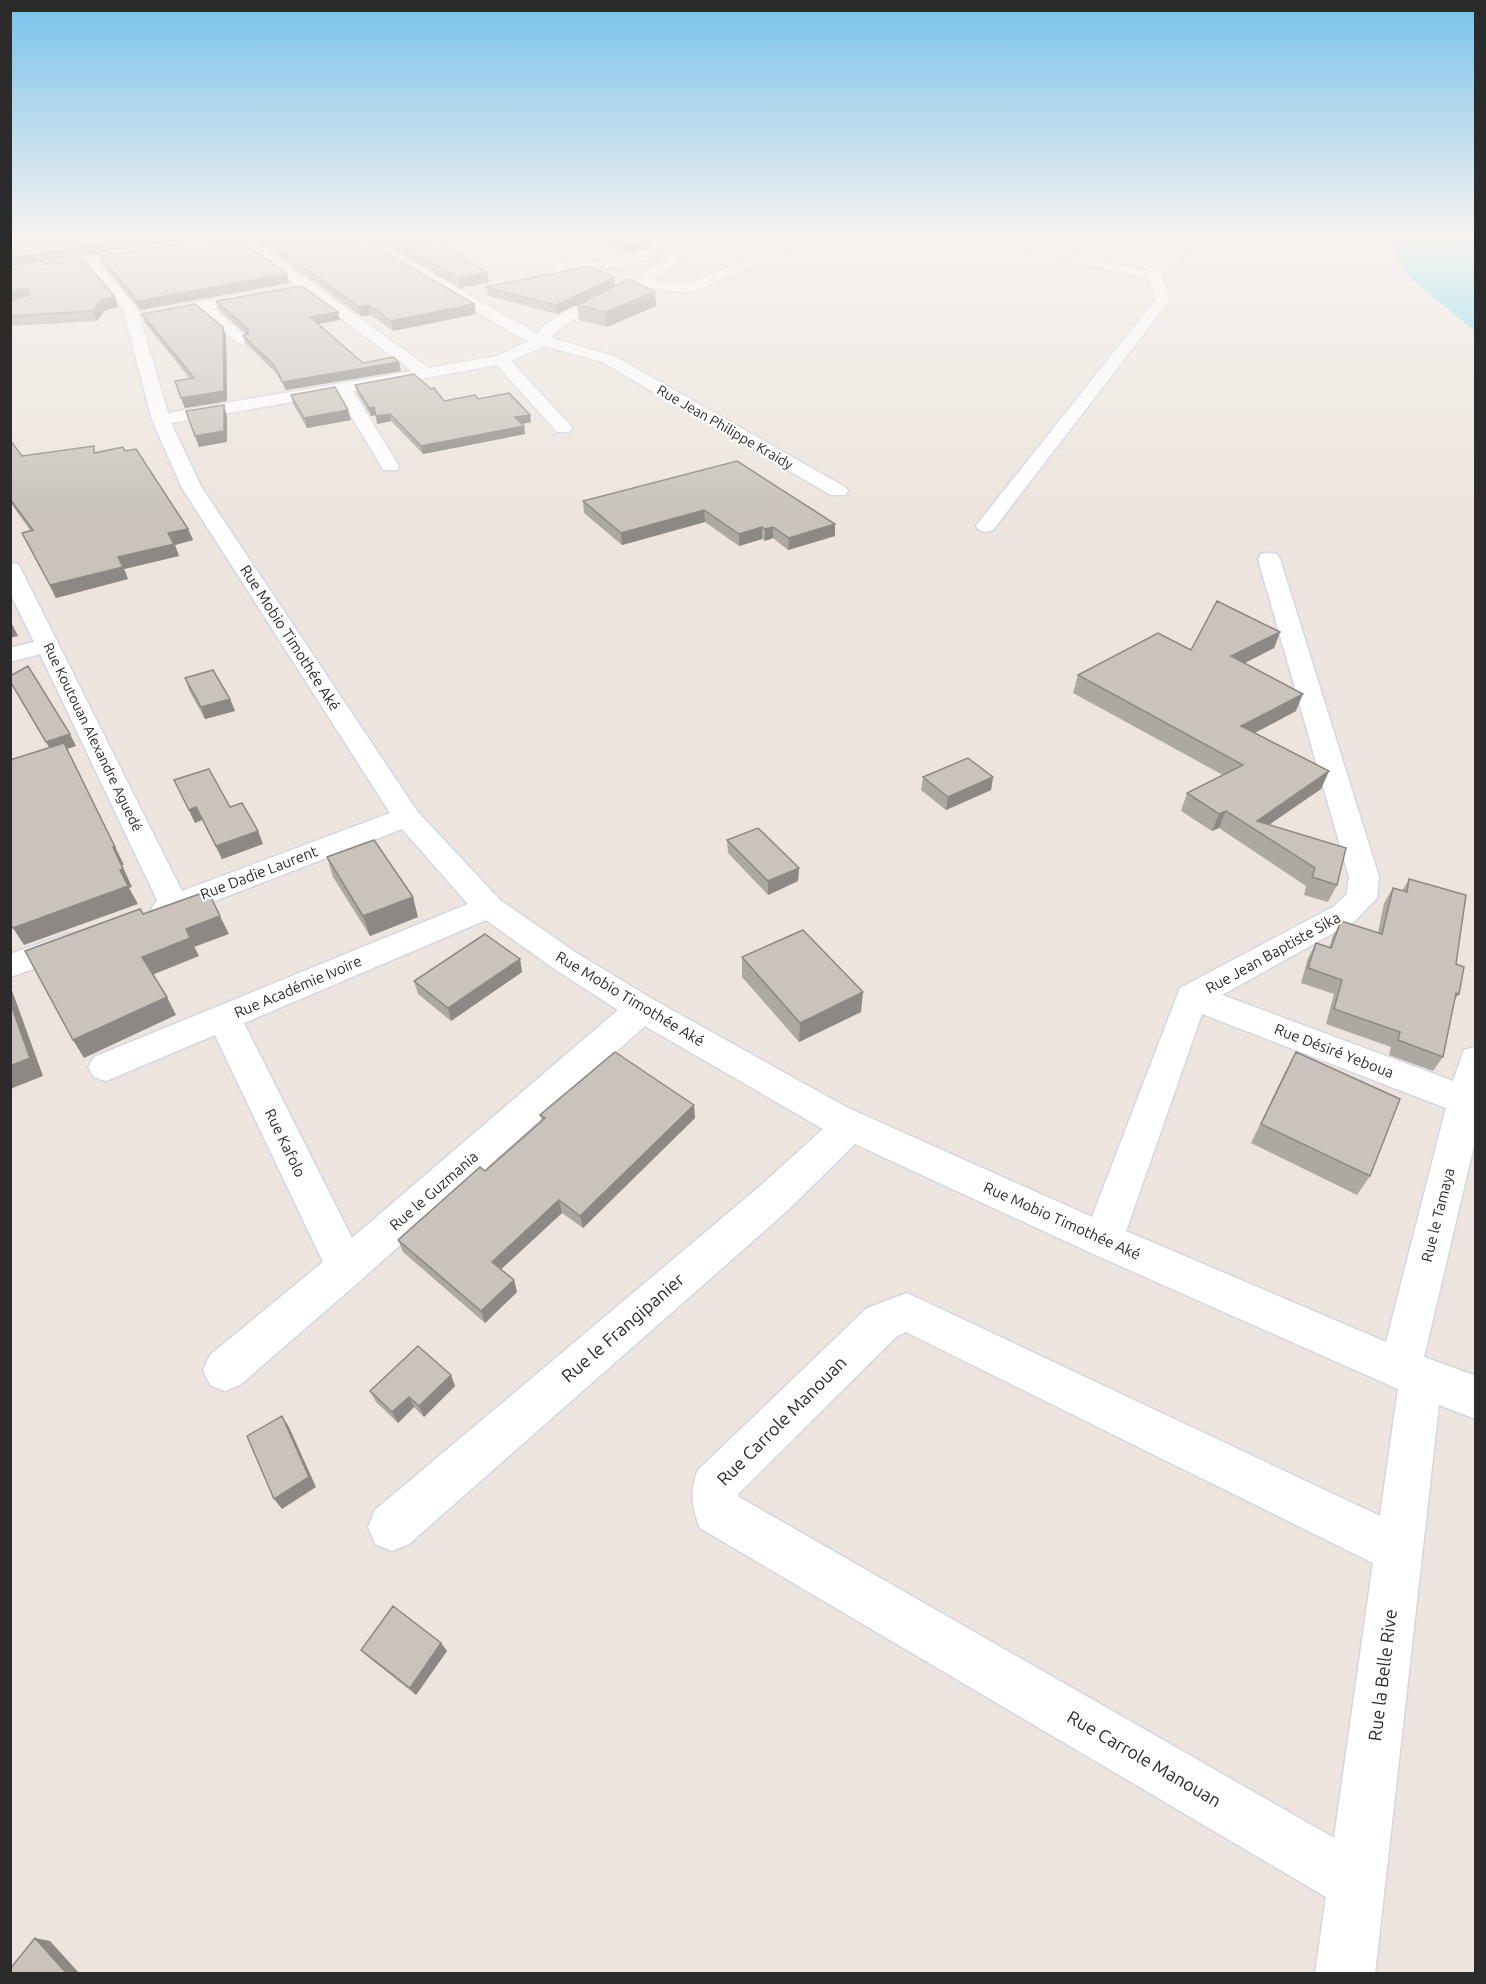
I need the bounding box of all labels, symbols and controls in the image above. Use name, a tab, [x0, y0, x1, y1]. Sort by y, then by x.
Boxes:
street label: Rue Jean Philippe Kraidy	[654, 382, 796, 473]
street label: Rue Mobio Timothée Aké	[237, 562, 344, 714]
street label: Rue Koutouan Alexandre Aguedé	[40, 640, 146, 834]
street label: Rue Dadie Laurent	[198, 842, 320, 903]
street label: Rue Jean Baptiste Sika	[1202, 908, 1343, 997]
street label: Rue Mobio Timothée Aké	[553, 948, 707, 1050]
street label: Rue Académie Ivoire	[231, 952, 364, 1021]
street label: Rue Désiré Yeboua	[1272, 1020, 1396, 1081]
street label: Rue Kafolo	[262, 1106, 309, 1180]
street label: Rue le Guzmania	[386, 1148, 481, 1234]
street label: Rue le Tamaya	[1418, 1166, 1457, 1264]
street label: Rue Mobio Timothée Aké	[981, 1178, 1143, 1263]
street label: Rue le Frangipanier	[557, 1269, 688, 1386]
street label: Rue Carrole Manouan	[713, 1352, 850, 1489]
street label: Rue la Belle Rive	[1364, 1608, 1400, 1742]
street label: Rue Carrole Manouan	[1064, 1706, 1225, 1810]

